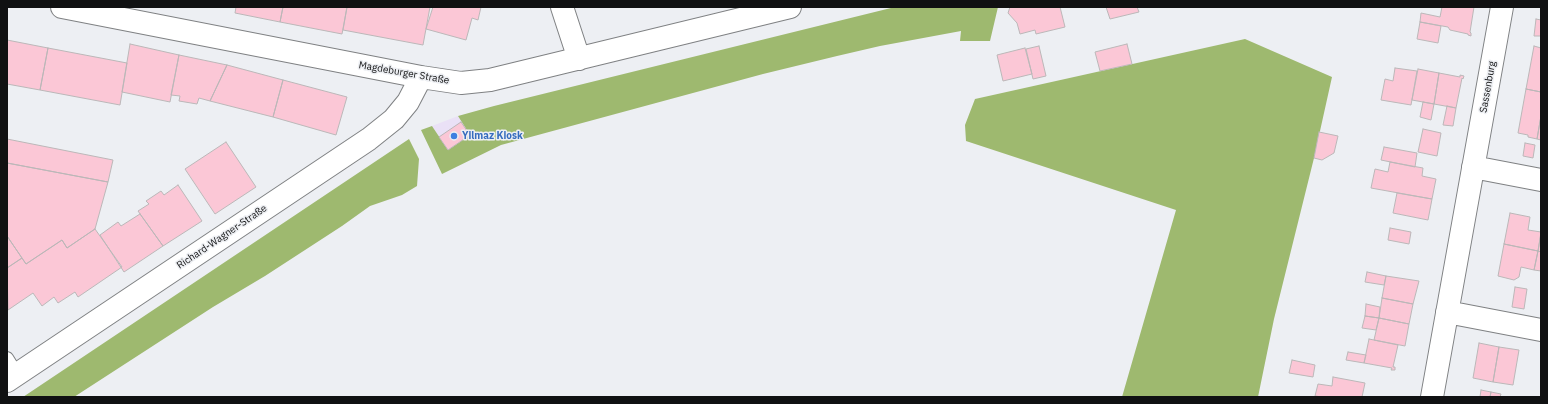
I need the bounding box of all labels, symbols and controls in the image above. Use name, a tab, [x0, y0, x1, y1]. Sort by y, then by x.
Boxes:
street label: Magdeburger Straße	[358, 59, 450, 87]
street label: Sassenburg	[1478, 60, 1498, 114]
place label: Yilmaz Kiosk	[462, 130, 523, 142]
marker: Yilmaz Kiosk	[449, 131, 459, 141]
street label: Richard-Wagner-Straße	[175, 202, 269, 272]

